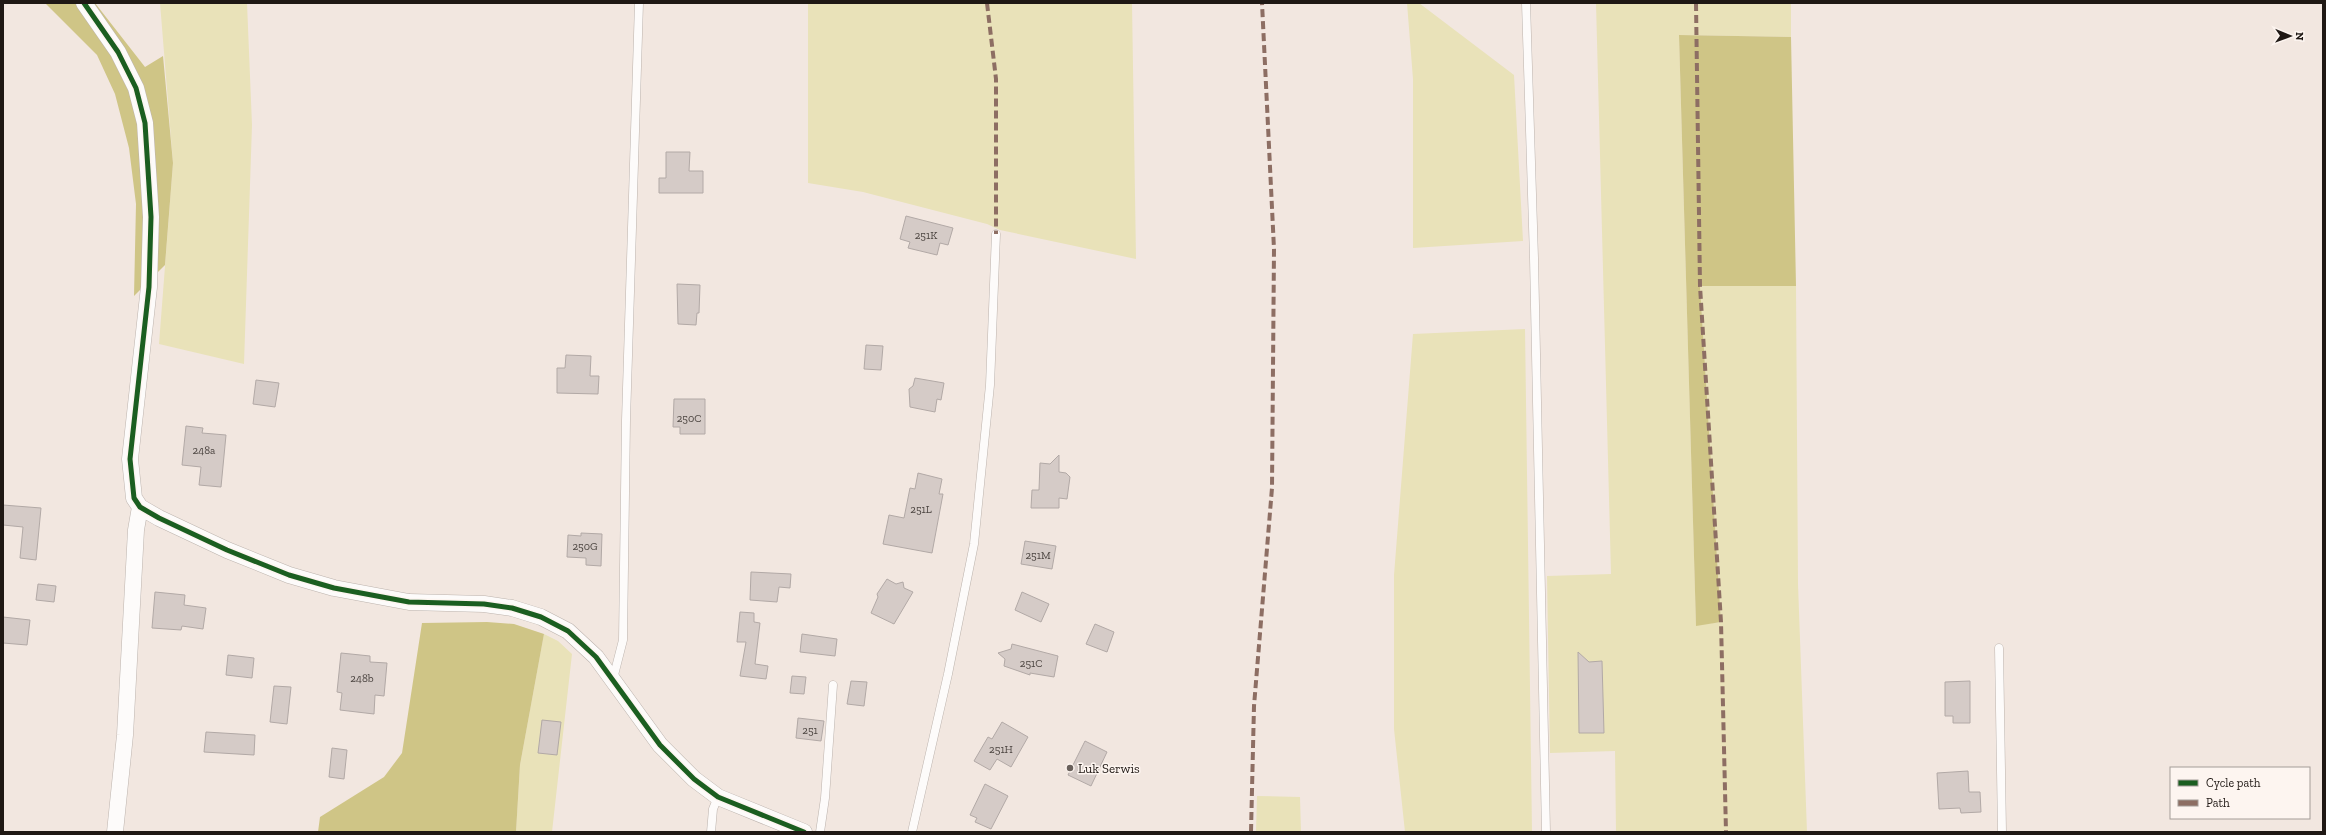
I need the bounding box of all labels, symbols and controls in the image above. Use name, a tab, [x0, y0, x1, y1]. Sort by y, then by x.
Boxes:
north arrow	[2270, 16, 2310, 56]
text: N	[2293, 32, 2306, 41]
house number: 251K	[915, 229, 937, 242]
house number: 250C	[677, 412, 701, 425]
house number: 248a	[193, 444, 216, 457]
house number: 251L	[910, 503, 932, 516]
house number: 250G	[572, 540, 598, 553]
house number: 251M	[1025, 549, 1051, 562]
house number: 251C	[1020, 657, 1042, 670]
house number: 248b	[350, 672, 374, 685]
house number: 251	[802, 724, 819, 737]
house number: 251H	[989, 743, 1013, 756]
place label: Luk Serwis	[1078, 761, 1140, 776]
marker: Luk Serwis	[1065, 763, 1075, 773]
legend	[2170, 767, 2310, 819]
text: Cycle path	[2206, 776, 2261, 790]
text: Path	[2206, 796, 2230, 810]

